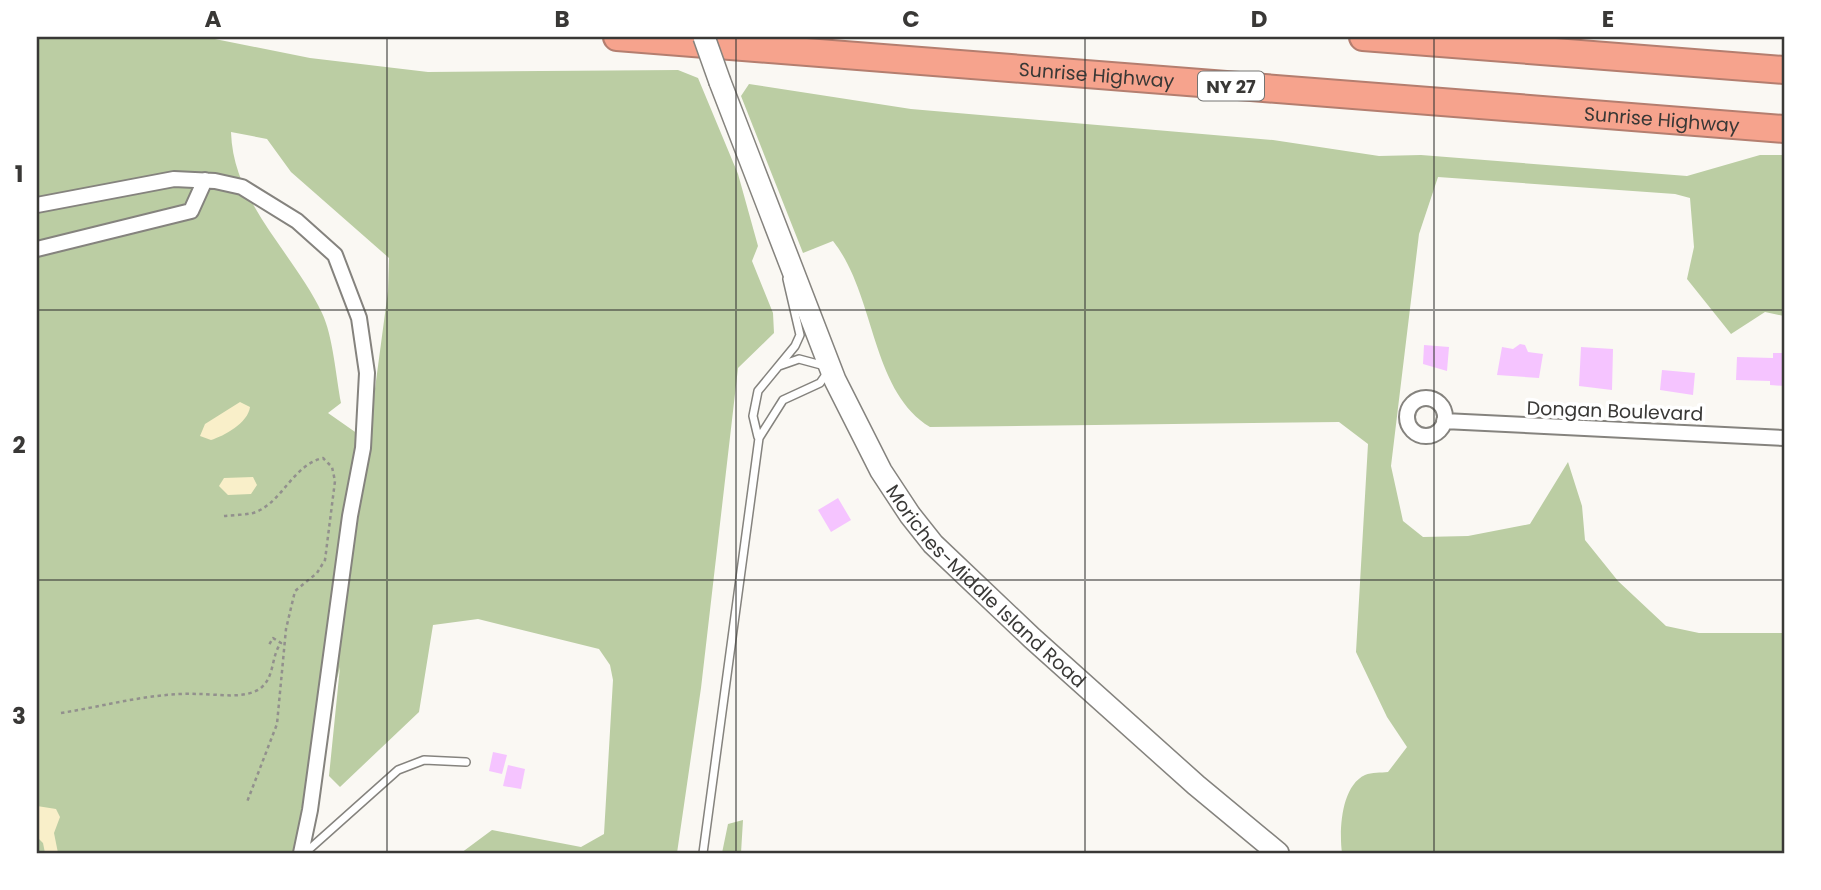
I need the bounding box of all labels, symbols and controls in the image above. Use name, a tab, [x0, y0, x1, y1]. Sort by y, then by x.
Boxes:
text: A	[205, 3, 222, 35]
text: B	[554, 3, 570, 35]
text: C	[902, 3, 920, 35]
text: D	[1251, 3, 1267, 35]
text: E	[1602, 3, 1614, 35]
street label: Sunrise Highway	[1018, 55, 1176, 94]
road number: NY 27	[1198, 72, 1264, 100]
street label: Sunrise Highway	[1583, 100, 1741, 139]
text: 1	[15, 158, 23, 190]
street label: Dongan Boulevard	[1526, 394, 1704, 428]
text: 2	[12, 429, 26, 461]
street label: Moriches-Middle Island Road	[880, 479, 1092, 694]
text: 3	[12, 700, 26, 732]

